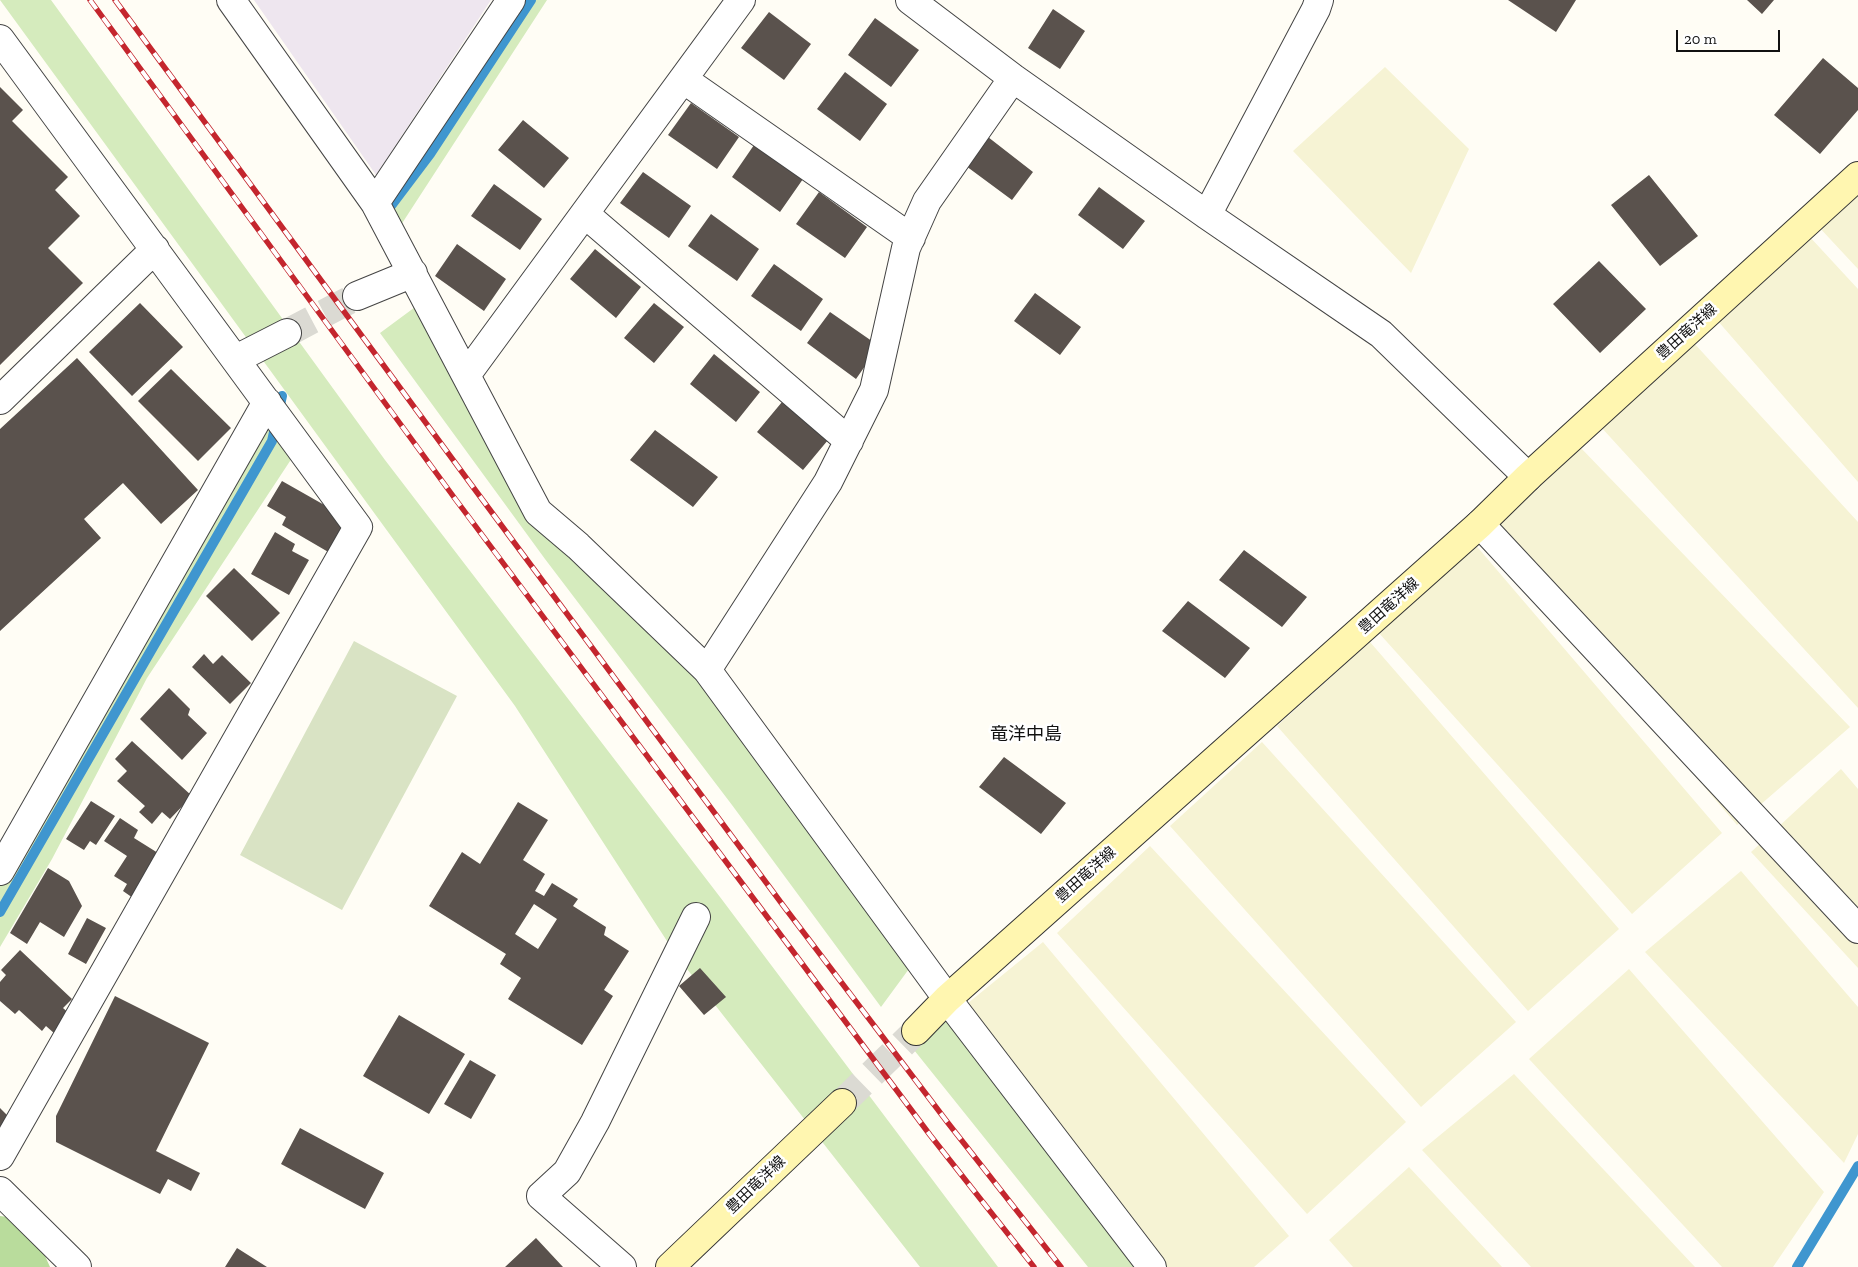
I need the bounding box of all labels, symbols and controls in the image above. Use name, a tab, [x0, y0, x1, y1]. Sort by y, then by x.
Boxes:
scale bar	[1678, 20, 1782, 52]
text: 20 m	[1684, 30, 1717, 48]
street label: 豊田竜洋線	[1653, 300, 1721, 364]
street label: 豊田竜洋線	[1355, 574, 1423, 638]
district label: 竜洋中島	[990, 724, 1062, 746]
street label: 豊田竜洋線	[1052, 843, 1120, 907]
street label: 豊田竜洋線	[723, 1152, 789, 1218]

